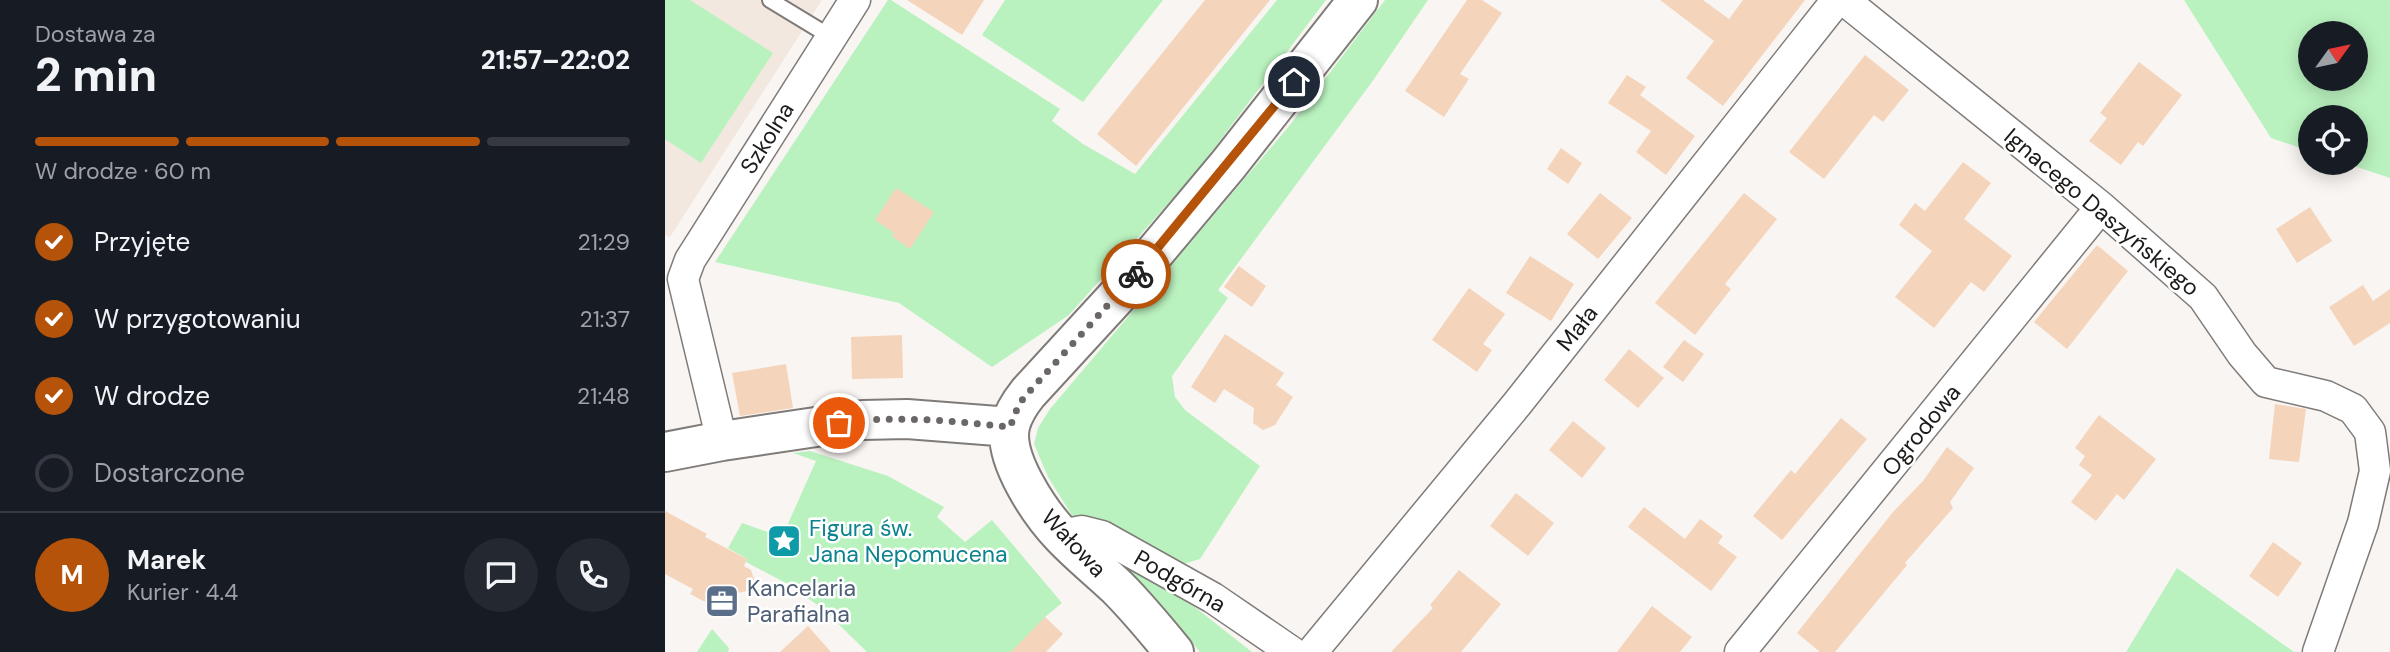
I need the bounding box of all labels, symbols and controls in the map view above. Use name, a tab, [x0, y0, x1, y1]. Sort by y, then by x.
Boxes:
text: Dostawa za	[35, 19, 156, 49]
north arrow	[2298, 21, 2368, 91]
map controls	[2298, 21, 2368, 175]
text: 21:57–22:02	[481, 43, 630, 77]
text: 2 min	[35, 45, 157, 105]
pin	[1264, 52, 1324, 112]
icon: home	[1275, 63, 1313, 101]
street label: Szkolna	[733, 97, 801, 179]
button: locate	[2298, 105, 2368, 175]
street label: Ignacego Daszyńskiego	[1998, 121, 2206, 303]
text: W drodze · 60 m	[35, 156, 211, 186]
icon: check	[35, 223, 73, 261]
text: Przyjęte	[94, 225, 190, 259]
text: 21:29	[577, 227, 630, 257]
courier	[1101, 239, 1171, 309]
icon: bike	[1117, 255, 1155, 293]
street label: Mała	[1550, 299, 1604, 357]
icon: check	[35, 300, 73, 338]
text: W przygotowaniu	[94, 302, 301, 336]
text: 21:37	[579, 304, 630, 334]
icon: check	[35, 377, 73, 415]
street label: Ogrodowa	[1875, 378, 1967, 482]
text: W drodze	[94, 379, 210, 413]
text: 21:48	[577, 381, 630, 411]
pin	[809, 393, 869, 453]
icon: bag	[820, 404, 858, 442]
text: Dostarczone	[94, 456, 245, 490]
street label: Wałowa	[1035, 503, 1113, 583]
place label: Figura św. Jana Nepomucena	[809, 513, 1007, 569]
place icon: Figura św. Jana Nepomucena	[765, 522, 803, 560]
button: chat	[464, 538, 538, 612]
button: phone	[556, 538, 630, 612]
text: Marek	[127, 543, 206, 577]
street label: Podgórna	[1129, 543, 1231, 619]
text: M	[60, 558, 84, 592]
place label: Kancelaria Parafialna	[747, 573, 856, 629]
text: Kurier · 4.4	[127, 577, 238, 607]
office icon: Kancelaria Parafialna	[703, 582, 741, 620]

